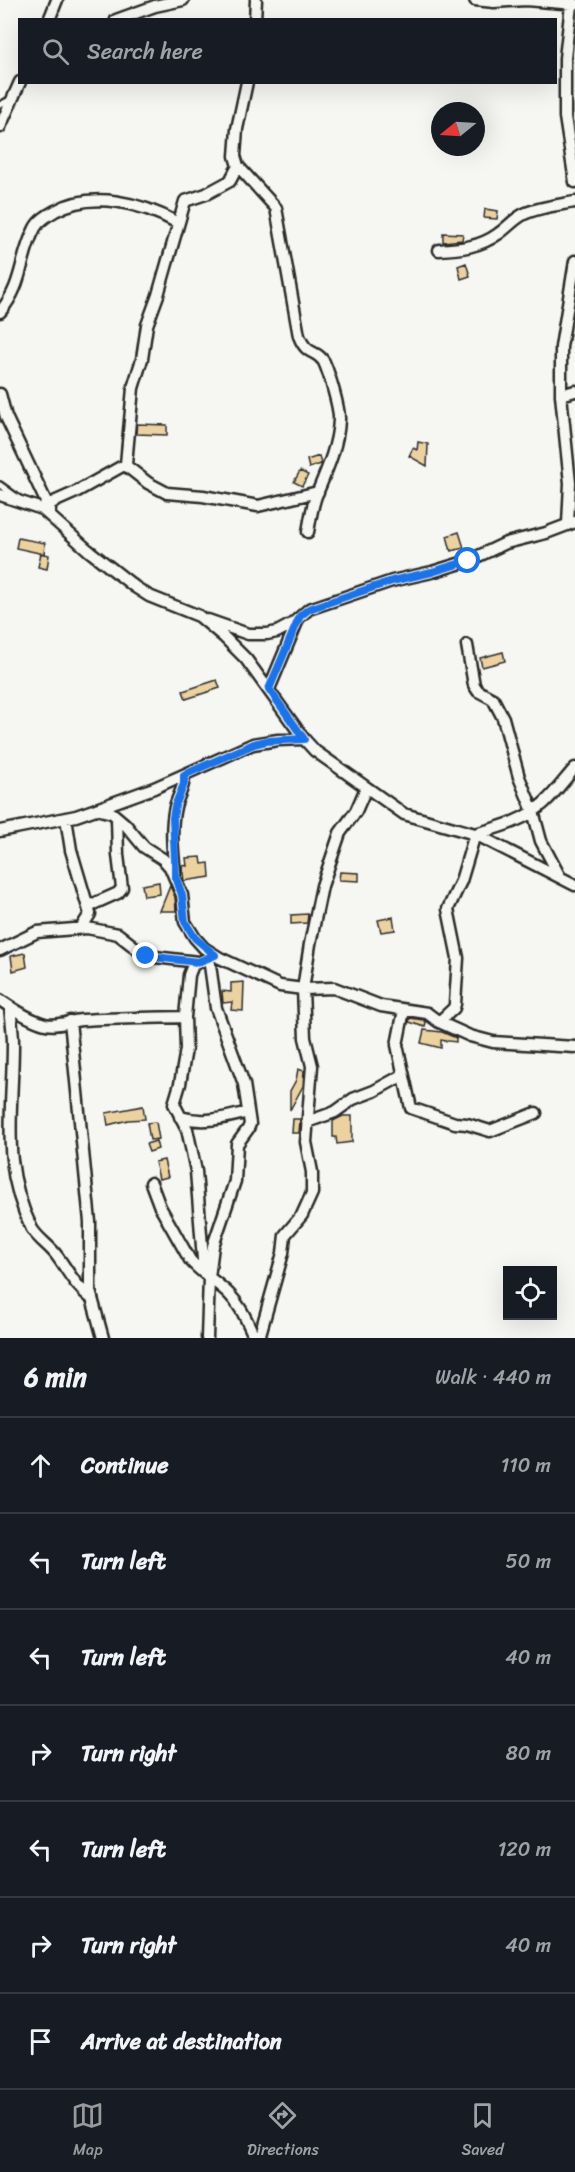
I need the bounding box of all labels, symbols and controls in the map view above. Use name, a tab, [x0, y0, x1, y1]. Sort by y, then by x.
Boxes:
search box	[18, 18, 557, 84]
text: Search here	[87, 32, 203, 71]
icon: search	[39, 35, 72, 68]
north arrow	[431, 102, 485, 156]
route start	[454, 547, 480, 573]
route end	[132, 942, 158, 968]
map controls	[503, 1266, 557, 1320]
button: locate	[503, 1266, 557, 1320]
text: 6 min	[24, 1354, 87, 1400]
text: Walk · 440 m	[435, 1360, 551, 1395]
text: Continue	[81, 1446, 169, 1485]
text: 110 m	[501, 1448, 551, 1483]
icon: ahead	[24, 1449, 57, 1482]
text: Turn left	[81, 1542, 166, 1581]
text: 50 m	[506, 1544, 551, 1579]
icon: left	[24, 1545, 57, 1578]
text: Turn left	[81, 1638, 166, 1677]
text: 40 m	[505, 1640, 551, 1675]
icon: left	[24, 1641, 57, 1674]
text: Turn right	[81, 1734, 176, 1773]
text: 80 m	[506, 1736, 551, 1771]
icon: right	[24, 1737, 57, 1770]
text: Turn left	[81, 1830, 166, 1869]
text: 120 m	[498, 1832, 551, 1867]
icon: left	[24, 1833, 57, 1866]
text: Turn right	[81, 1926, 176, 1965]
text: 40 m	[505, 1928, 551, 1963]
icon: right	[24, 1929, 57, 1962]
text: Arrive at destination	[81, 2022, 282, 2061]
icon: arrive	[24, 2025, 57, 2058]
tab: Map	[71, 2099, 104, 2164]
tab: Directions	[247, 2099, 319, 2164]
tab: Saved	[461, 2099, 504, 2164]

